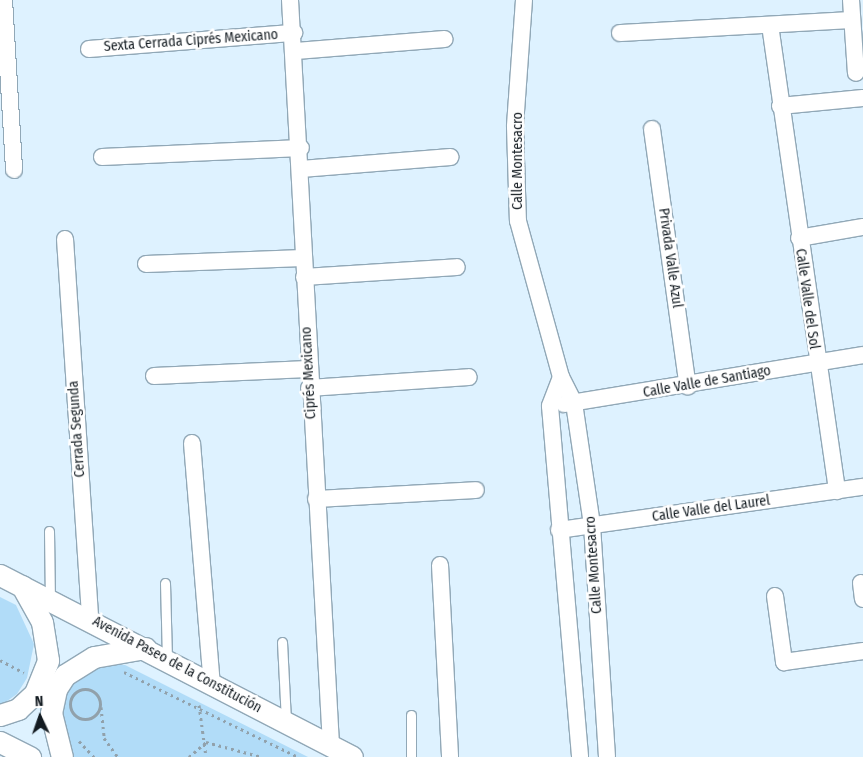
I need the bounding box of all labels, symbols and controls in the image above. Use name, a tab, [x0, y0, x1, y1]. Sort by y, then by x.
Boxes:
street label: Sexta Cerrada Ciprés Mexicano	[103, 27, 279, 55]
street label: Calle Montesacro	[510, 112, 526, 210]
street label: Privada Valle Azul	[655, 207, 685, 309]
street label: Calle Valle del Sol	[792, 248, 822, 350]
street label: Ciprés Mexicano	[298, 326, 320, 420]
street label: Calle Valle de Santiago	[642, 362, 772, 402]
street label: Cerrada Segunda	[65, 380, 89, 478]
street label: Calle Valle del Laurel	[651, 492, 771, 526]
street label: Calle Montesacro	[582, 516, 606, 614]
street label: Avenida Paseo de la Constitución	[90, 613, 264, 717]
north arrow	[15, 692, 65, 742]
text: N	[35, 693, 44, 710]

